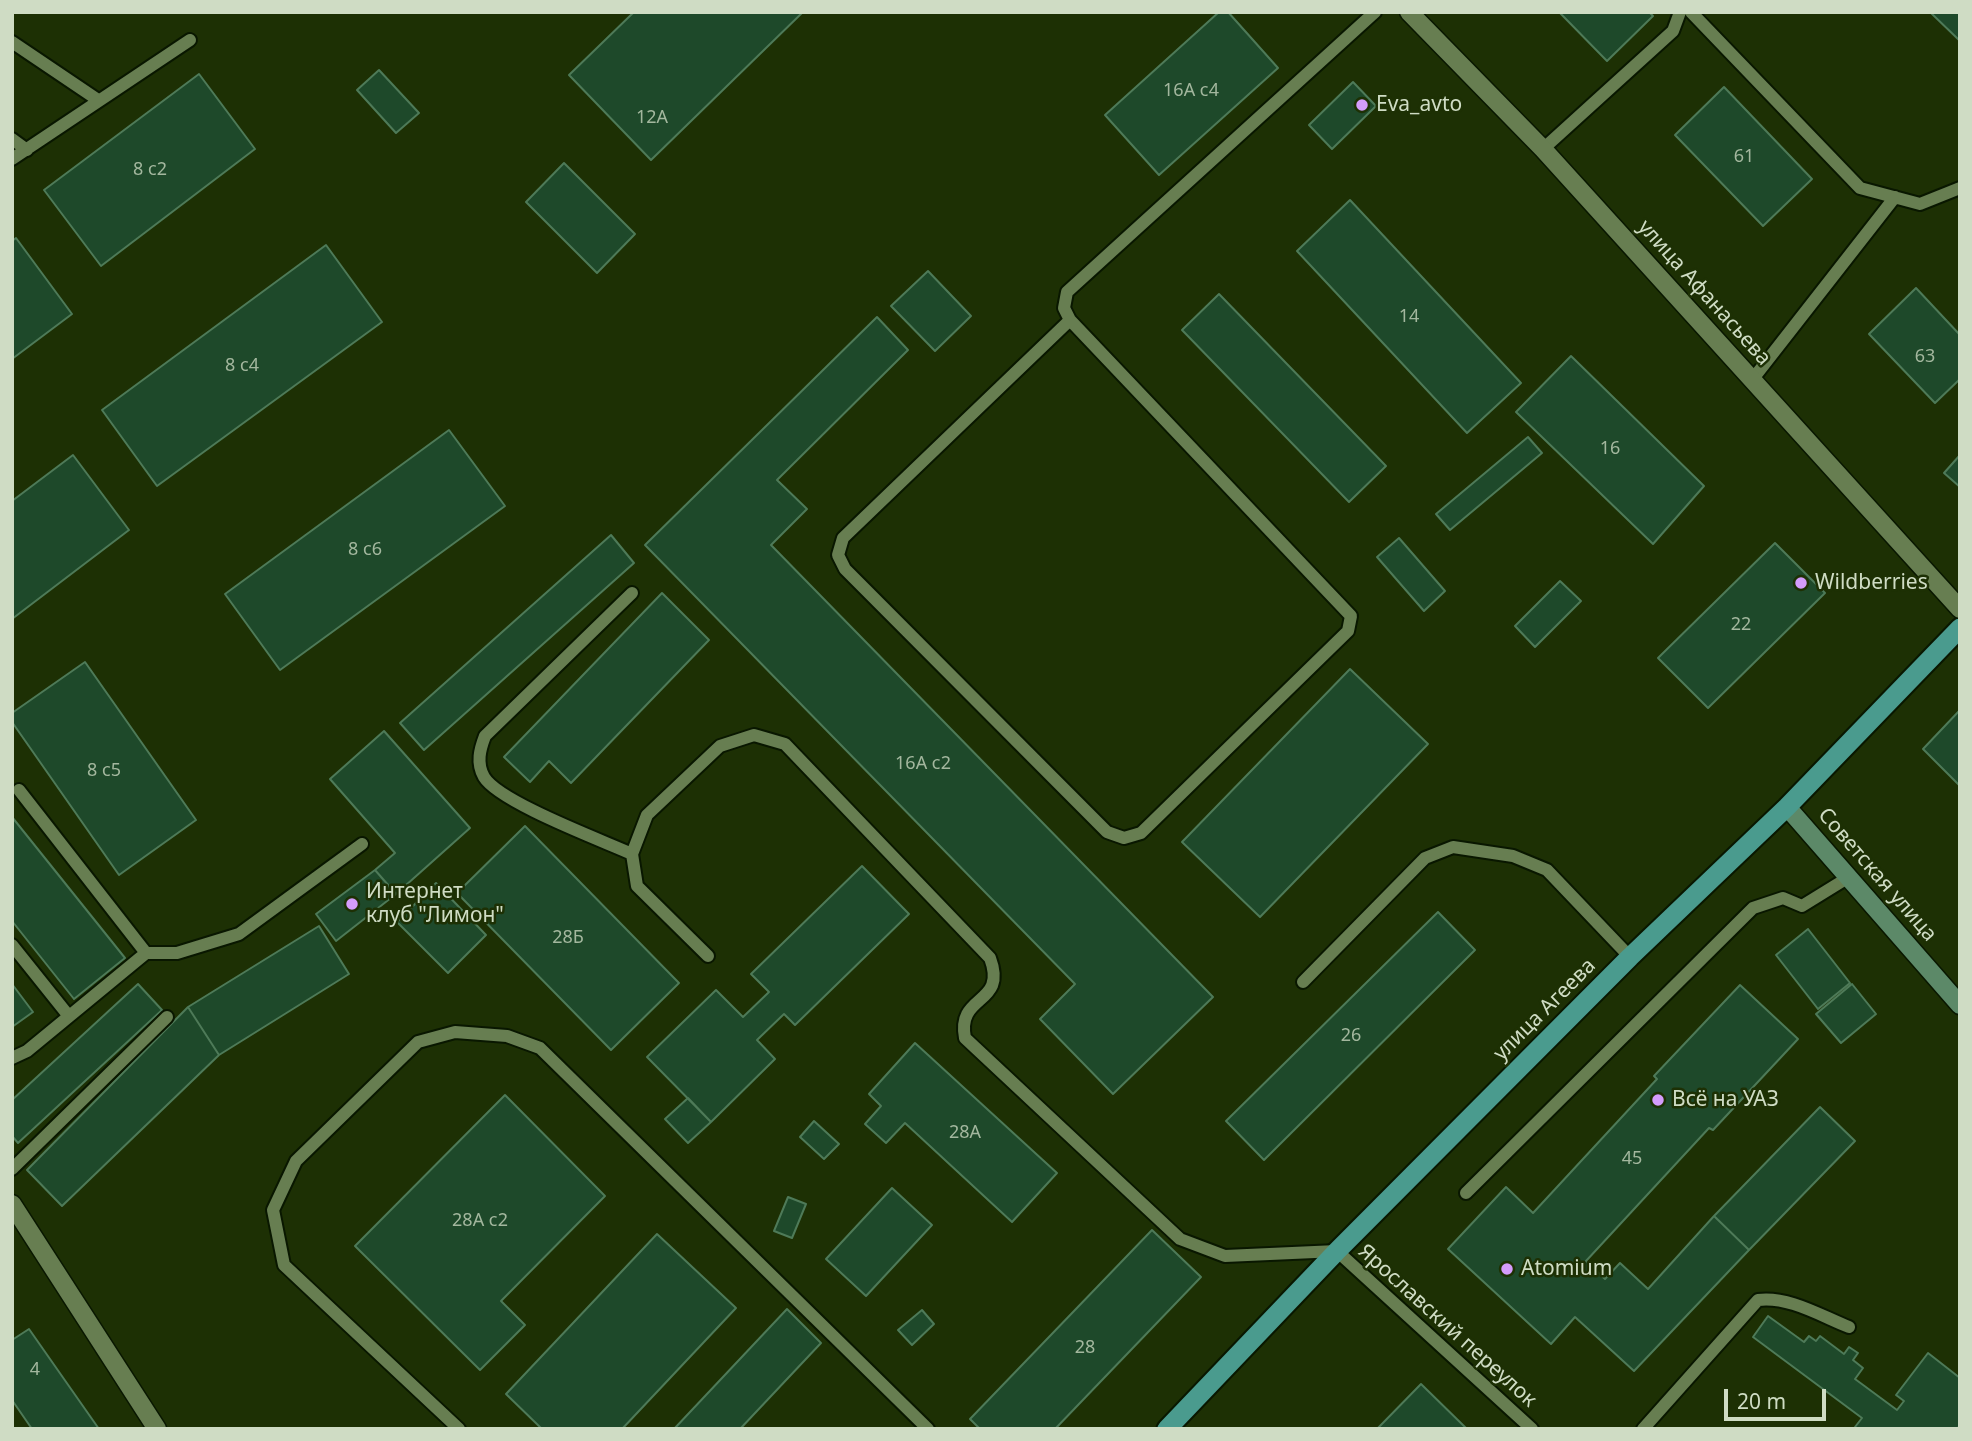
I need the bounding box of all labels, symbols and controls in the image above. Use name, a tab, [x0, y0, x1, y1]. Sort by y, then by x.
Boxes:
house number: 16А с4	[1163, 80, 1219, 102]
place label: Eva_avto	[1376, 92, 1462, 118]
marker: Eva_avto	[1354, 97, 1370, 113]
house number: 12А	[636, 107, 668, 129]
house number: 61	[1734, 146, 1754, 168]
house number: 8 с2	[133, 159, 167, 181]
street label: улица Афанасьева	[1632, 215, 1776, 371]
house number: 14	[1399, 306, 1419, 328]
house number: 63	[1915, 346, 1935, 368]
house number: 8 с4	[225, 355, 259, 377]
house number: 16	[1600, 438, 1620, 460]
house number: 8 с6	[348, 539, 382, 561]
place label: Wildberries	[1815, 570, 1928, 596]
marker: Wildberries	[1793, 575, 1809, 591]
house number: 22	[1731, 614, 1751, 636]
house number: 16А с2	[895, 753, 951, 775]
house number: 8 с5	[87, 760, 121, 782]
street label: Советская улица	[1812, 803, 1942, 947]
place label: Интернет клуб "Лимон"	[366, 879, 504, 929]
marker: Интернет клуб "Лимон"	[344, 896, 360, 912]
house number: 28Б	[552, 927, 584, 949]
street label: улица Агеева	[1489, 954, 1601, 1066]
house number: 26	[1341, 1025, 1361, 1047]
place label: Всё на УАЗ	[1672, 1087, 1779, 1113]
marker: Всё на УАЗ	[1650, 1092, 1666, 1108]
house number: 28А	[949, 1122, 981, 1144]
house number: 45	[1622, 1148, 1642, 1170]
house number: 28А с2	[452, 1210, 508, 1232]
street label: Ярославский переулок	[1353, 1239, 1541, 1413]
place label: Atomium	[1521, 1256, 1612, 1282]
marker: Atomium	[1499, 1261, 1515, 1277]
house number: 28	[1075, 1337, 1095, 1359]
house number: 4	[30, 1359, 40, 1381]
scale bar	[1727, 1374, 1828, 1418]
text: 20 m	[1737, 1387, 1786, 1415]

